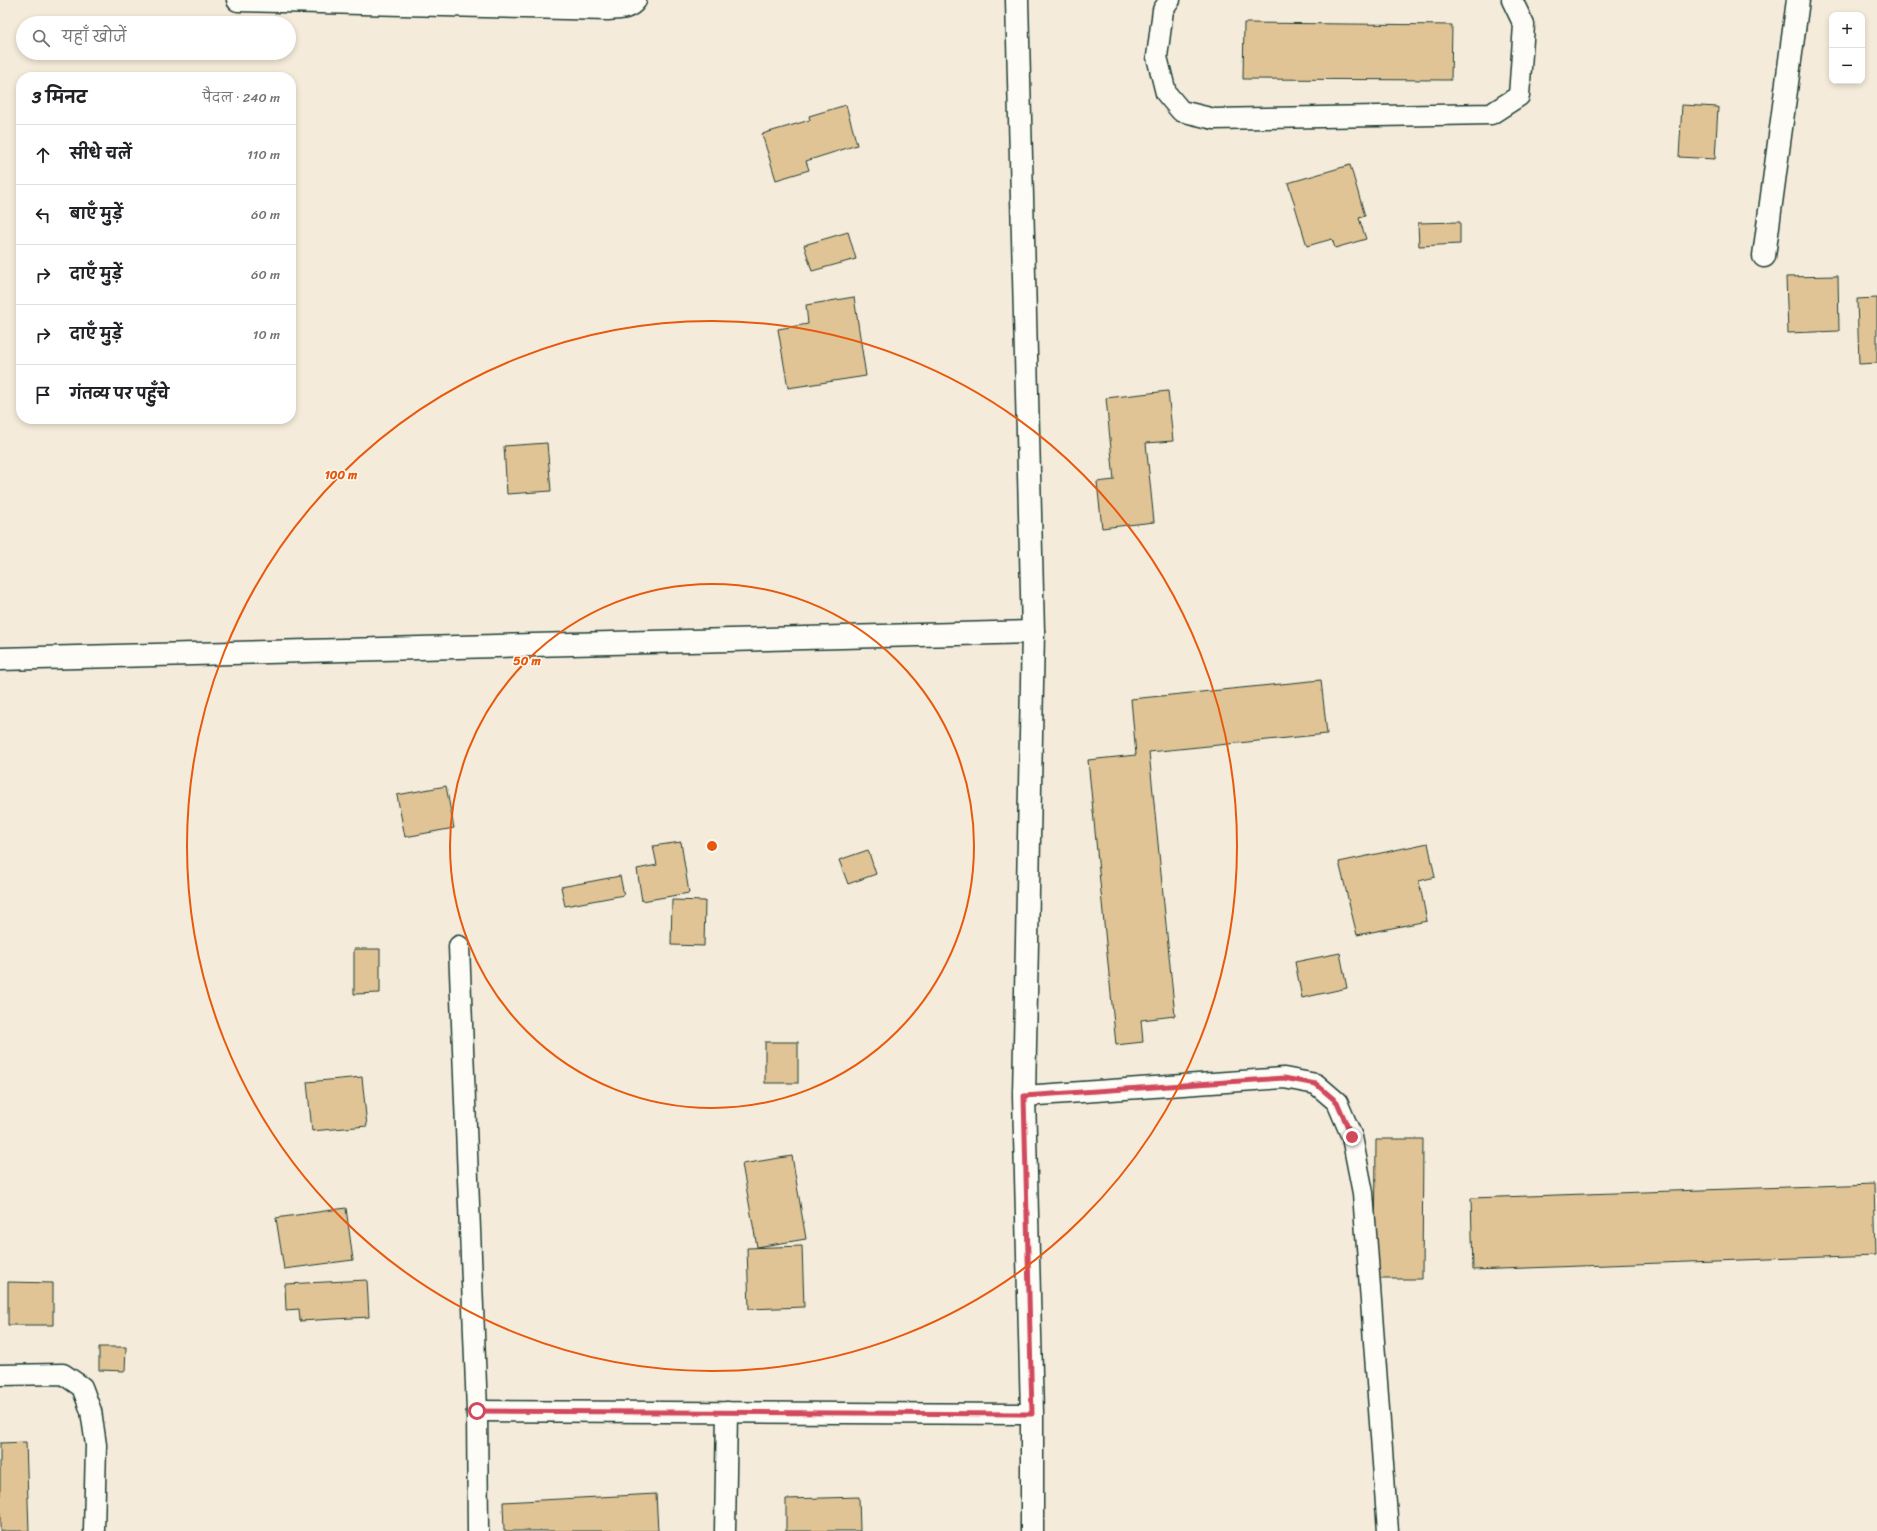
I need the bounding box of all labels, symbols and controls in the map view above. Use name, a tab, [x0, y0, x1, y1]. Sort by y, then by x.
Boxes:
map controls	[1829, 12, 1865, 84]
button: +	[1829, 12, 1865, 48]
search box	[16, 16, 296, 60]
text: यहाँ खोजें	[62, 24, 127, 50]
icon: search	[30, 27, 52, 49]
button: −	[1829, 48, 1865, 84]
text: 3 मिनट	[32, 82, 87, 112]
text: पैदल · 240 m	[202, 86, 280, 109]
text: सीधे चलें	[70, 141, 131, 167]
text: 110 m	[247, 143, 280, 166]
icon: ahead	[32, 144, 54, 166]
text: बाएँ मुड़ें	[70, 201, 123, 227]
text: 60 m	[251, 203, 280, 226]
icon: left	[32, 204, 54, 226]
text: दाएँ मुड़ें	[70, 261, 122, 287]
text: 60 m	[251, 263, 280, 286]
icon: right	[32, 264, 54, 286]
text: दाएँ मुड़ें	[70, 321, 122, 347]
text: 10 m	[253, 323, 280, 346]
icon: right	[32, 324, 54, 346]
text: गंतव्य पर पहुँचे	[70, 381, 169, 407]
icon: arrive	[32, 384, 54, 406]
text: 100 m	[325, 464, 358, 486]
text: 50 m	[513, 650, 541, 672]
centre of rings	[705, 839, 719, 853]
route end	[1343, 1128, 1361, 1146]
route start	[468, 1402, 486, 1420]

